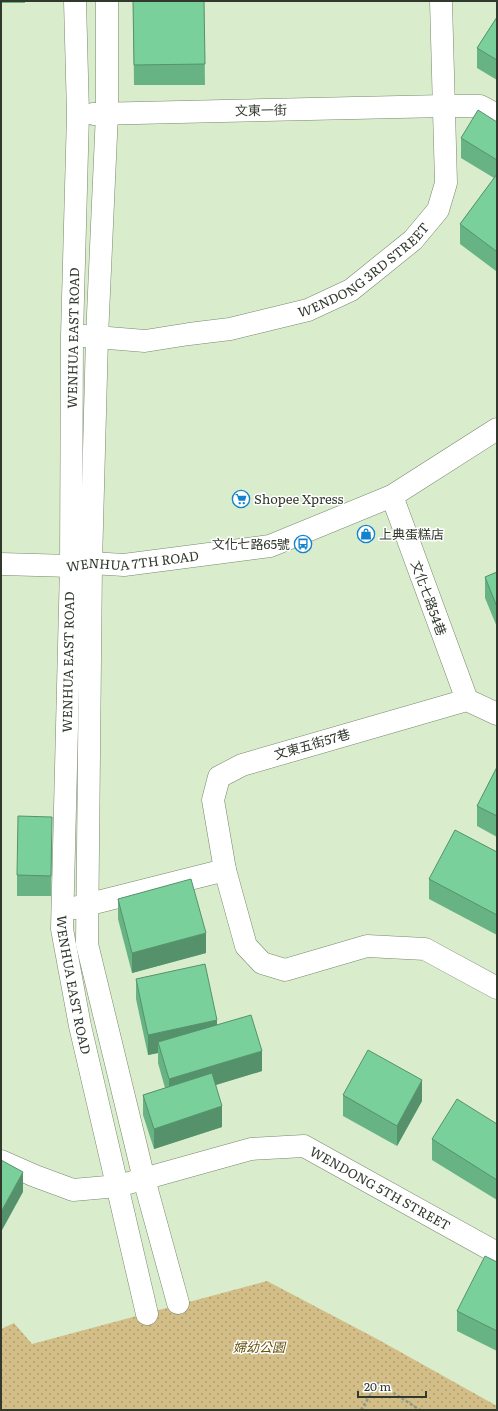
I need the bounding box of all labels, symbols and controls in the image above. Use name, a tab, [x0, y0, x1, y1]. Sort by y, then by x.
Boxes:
street label: 文東一街	[235, 100, 287, 119]
street label: WENDONG 3RD STREET	[296, 218, 433, 321]
street label: WENHUA EAST ROAD	[62, 267, 83, 409]
supermarket icon: Shopee Xpress	[231, 489, 251, 509]
place label: Shopee Xpress	[254, 489, 343, 508]
shop icon: 上典蛋糕店	[356, 524, 376, 544]
place label: 上典蛋糕店	[379, 524, 444, 543]
place label: 文化七路65號	[211, 534, 290, 553]
bus stop icon: 文化七路65號	[293, 534, 313, 554]
street label: WENHUA 7TH ROAD	[65, 545, 200, 576]
street label: 文化七路54巷	[407, 558, 452, 638]
street label: WENHUA EAST ROAD	[57, 591, 78, 733]
street label: 文東五街57巷	[272, 724, 352, 763]
street label: WENHUA EAST ROAD	[53, 915, 96, 1056]
street label: WENDONG 5TH STREET	[306, 1141, 455, 1235]
park label: 婦幼公園	[233, 1337, 287, 1356]
scale bar	[358, 1373, 426, 1399]
text: 20 m	[364, 1377, 391, 1395]

